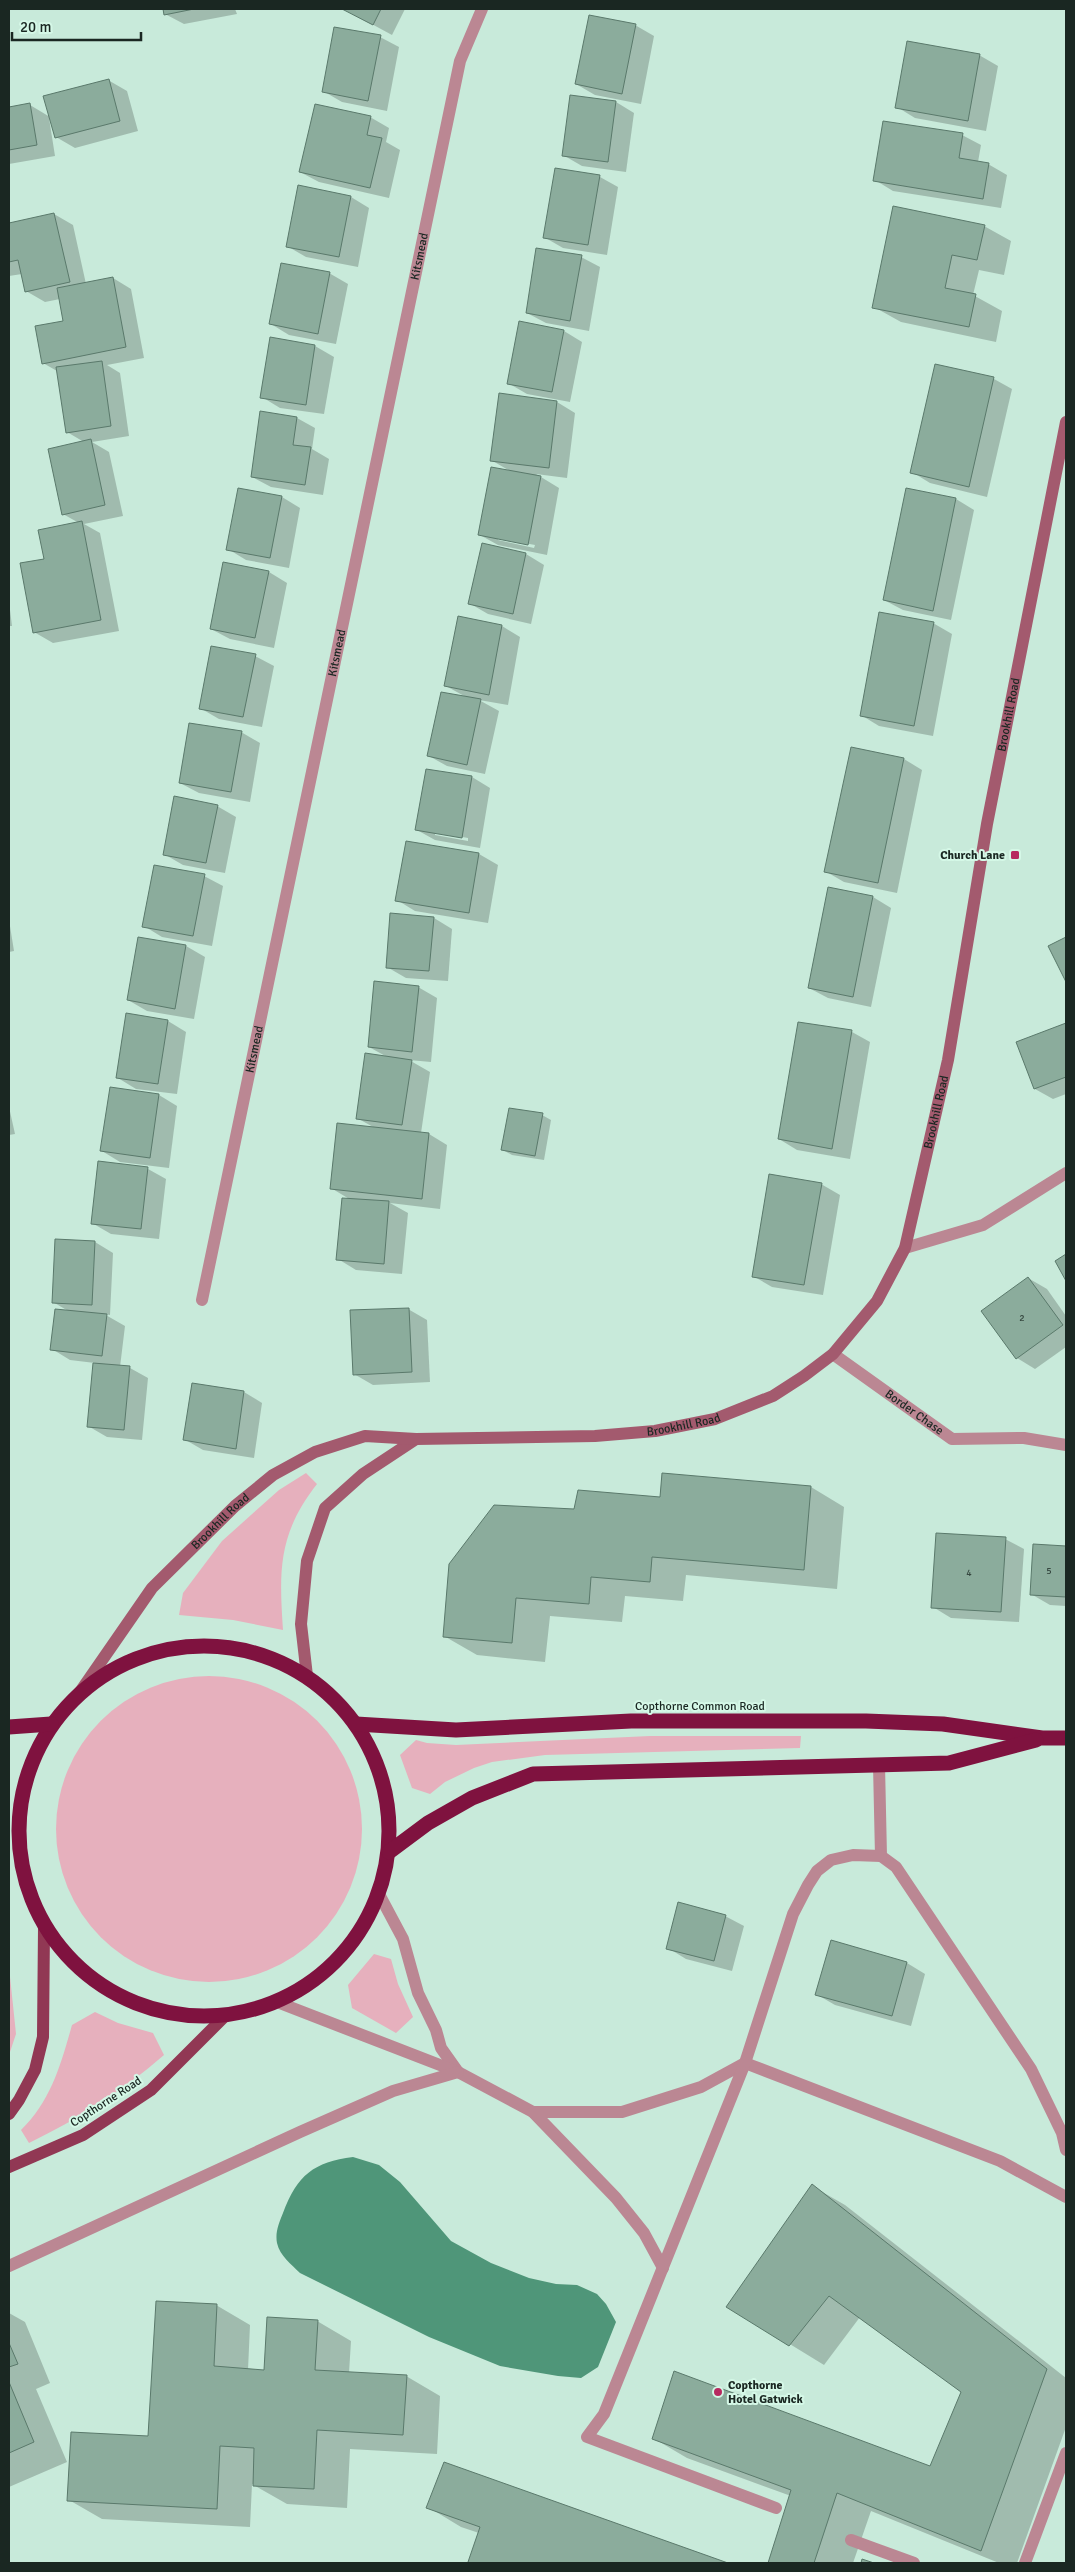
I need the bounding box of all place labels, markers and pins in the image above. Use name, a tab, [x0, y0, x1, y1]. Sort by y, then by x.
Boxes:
place label: Church Lane	[940, 848, 1005, 863]
marker: Church Lane	[1009, 849, 1021, 861]
place label: Copthorne Hotel Gatwick	[728, 2378, 803, 2407]
marker: Copthorne Hotel Gatwick	[712, 2386, 724, 2398]

